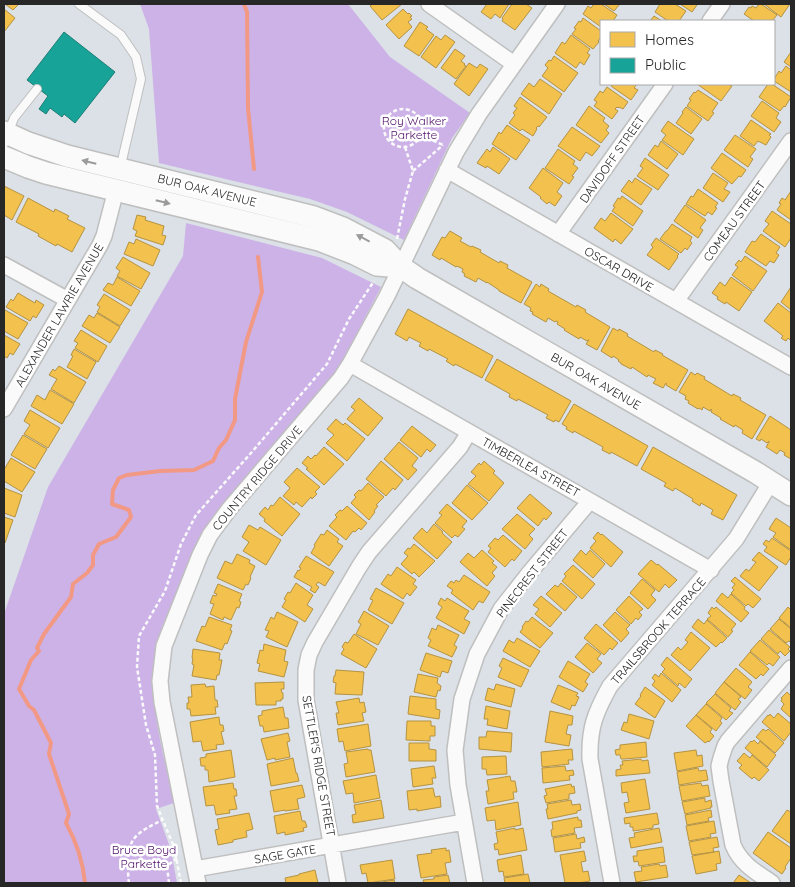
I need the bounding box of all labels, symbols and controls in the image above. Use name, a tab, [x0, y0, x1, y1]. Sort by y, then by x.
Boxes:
legend	[600, 20, 775, 85]
text: Homes	[645, 30, 694, 49]
text: Public	[645, 55, 686, 74]
street label: DAVIDOFF STREET	[576, 112, 648, 206]
park label: Roy Walker Parkette	[382, 113, 447, 142]
one-way arrow	[81, 158, 96, 166]
street label: BUR OAK AVENUE	[156, 170, 258, 210]
street label: COMEAU STREET	[700, 178, 768, 264]
one-way arrow	[156, 198, 171, 206]
one-way arrow	[356, 233, 369, 242]
street label: ALEXANDER LAWRIE AVENUE	[12, 240, 107, 390]
street label: OSCAR DRIVE	[582, 243, 656, 295]
street label: BUR OAK AVENUE	[548, 349, 644, 413]
street label: COUNTRY RIDGE DRIVE	[209, 423, 305, 533]
street label: TIMBERLEA STREET	[479, 434, 583, 500]
street label: PINECREST STREET	[493, 526, 571, 620]
street label: TRAILSBROOK TERRACE	[607, 574, 709, 688]
street label: SETTLER'S RIDGE STREET	[299, 694, 339, 838]
street label: SAGE GATE	[253, 841, 317, 867]
park label: Bruce Boyd Parkette	[112, 842, 176, 871]

